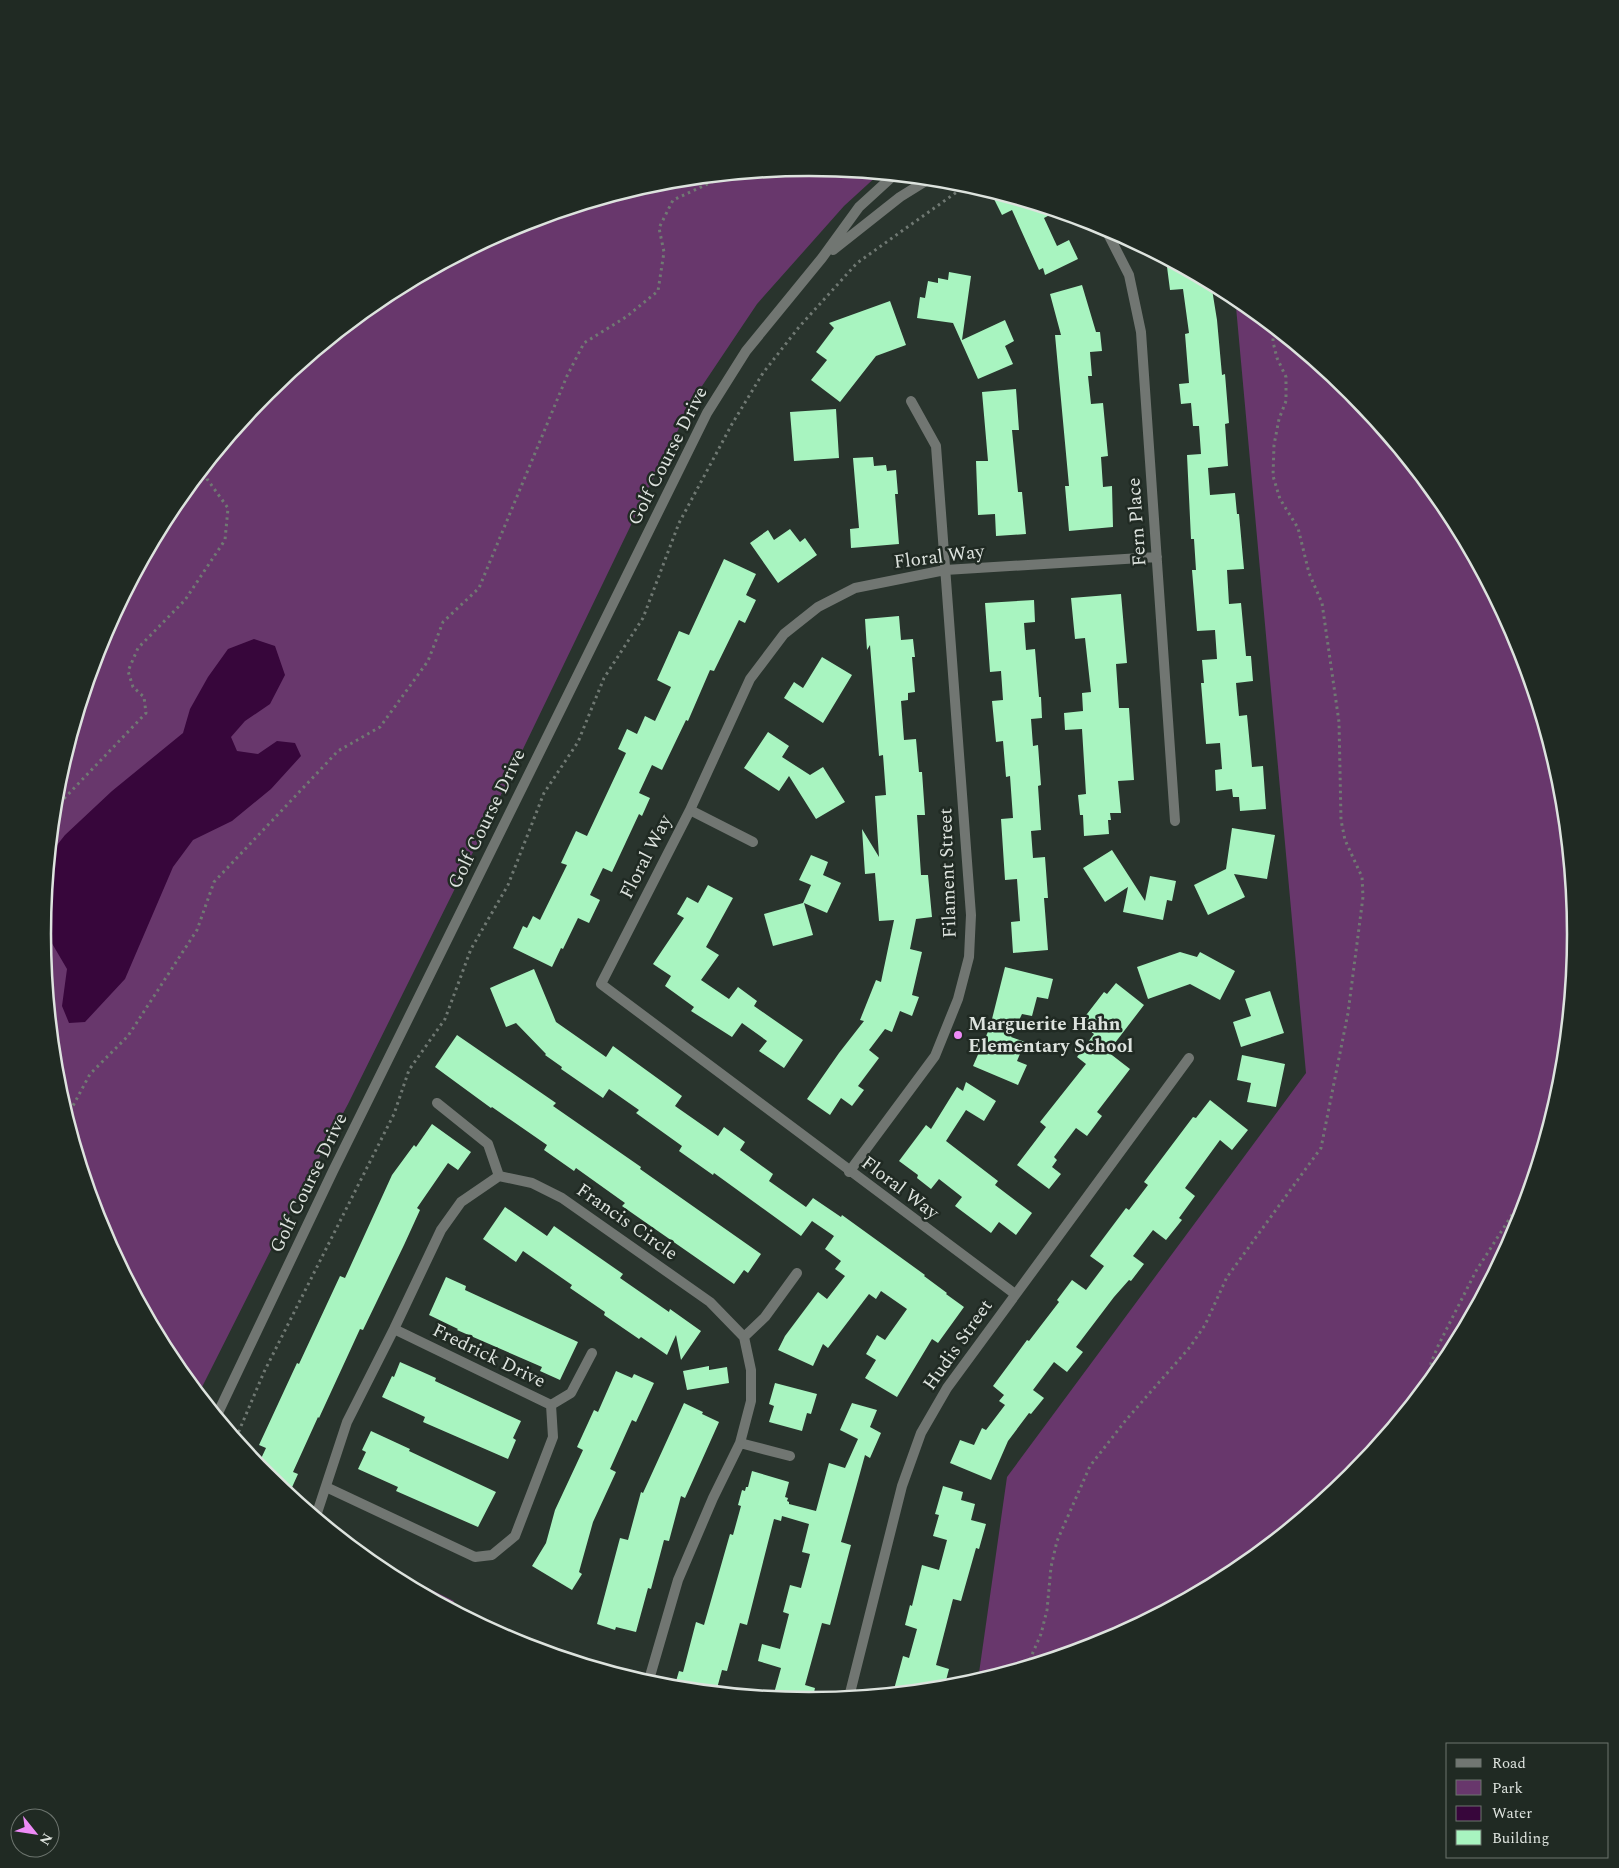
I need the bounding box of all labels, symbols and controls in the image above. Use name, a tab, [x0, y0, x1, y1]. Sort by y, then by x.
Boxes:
street label: Golf Course Drive	[620, 381, 716, 531]
street label: Fern Place	[1119, 477, 1155, 567]
street label: Floral Way	[892, 537, 987, 577]
street label: Golf Course Drive	[441, 744, 533, 894]
street label: Filament Street	[931, 807, 965, 939]
street label: Floral Way	[612, 809, 680, 904]
place label: Marguerite Hahn Elementary School	[968, 1010, 1133, 1061]
marker: Marguerite Hahn Elementary School	[952, 1029, 964, 1041]
street label: Golf Course Drive	[263, 1108, 355, 1258]
street label: Floral Way	[855, 1149, 946, 1227]
street label: Francis Circle	[570, 1176, 684, 1268]
street label: Hudis Street	[916, 1293, 1000, 1397]
street label: Fredrick Drive	[427, 1316, 551, 1396]
legend	[1446, 1743, 1609, 1858]
text: Road	[1492, 1752, 1526, 1775]
text: Park	[1492, 1777, 1523, 1800]
text: Water	[1492, 1802, 1532, 1825]
north arrow	[10, 1808, 60, 1858]
text: Building	[1492, 1827, 1549, 1850]
text: N	[34, 1829, 58, 1849]

